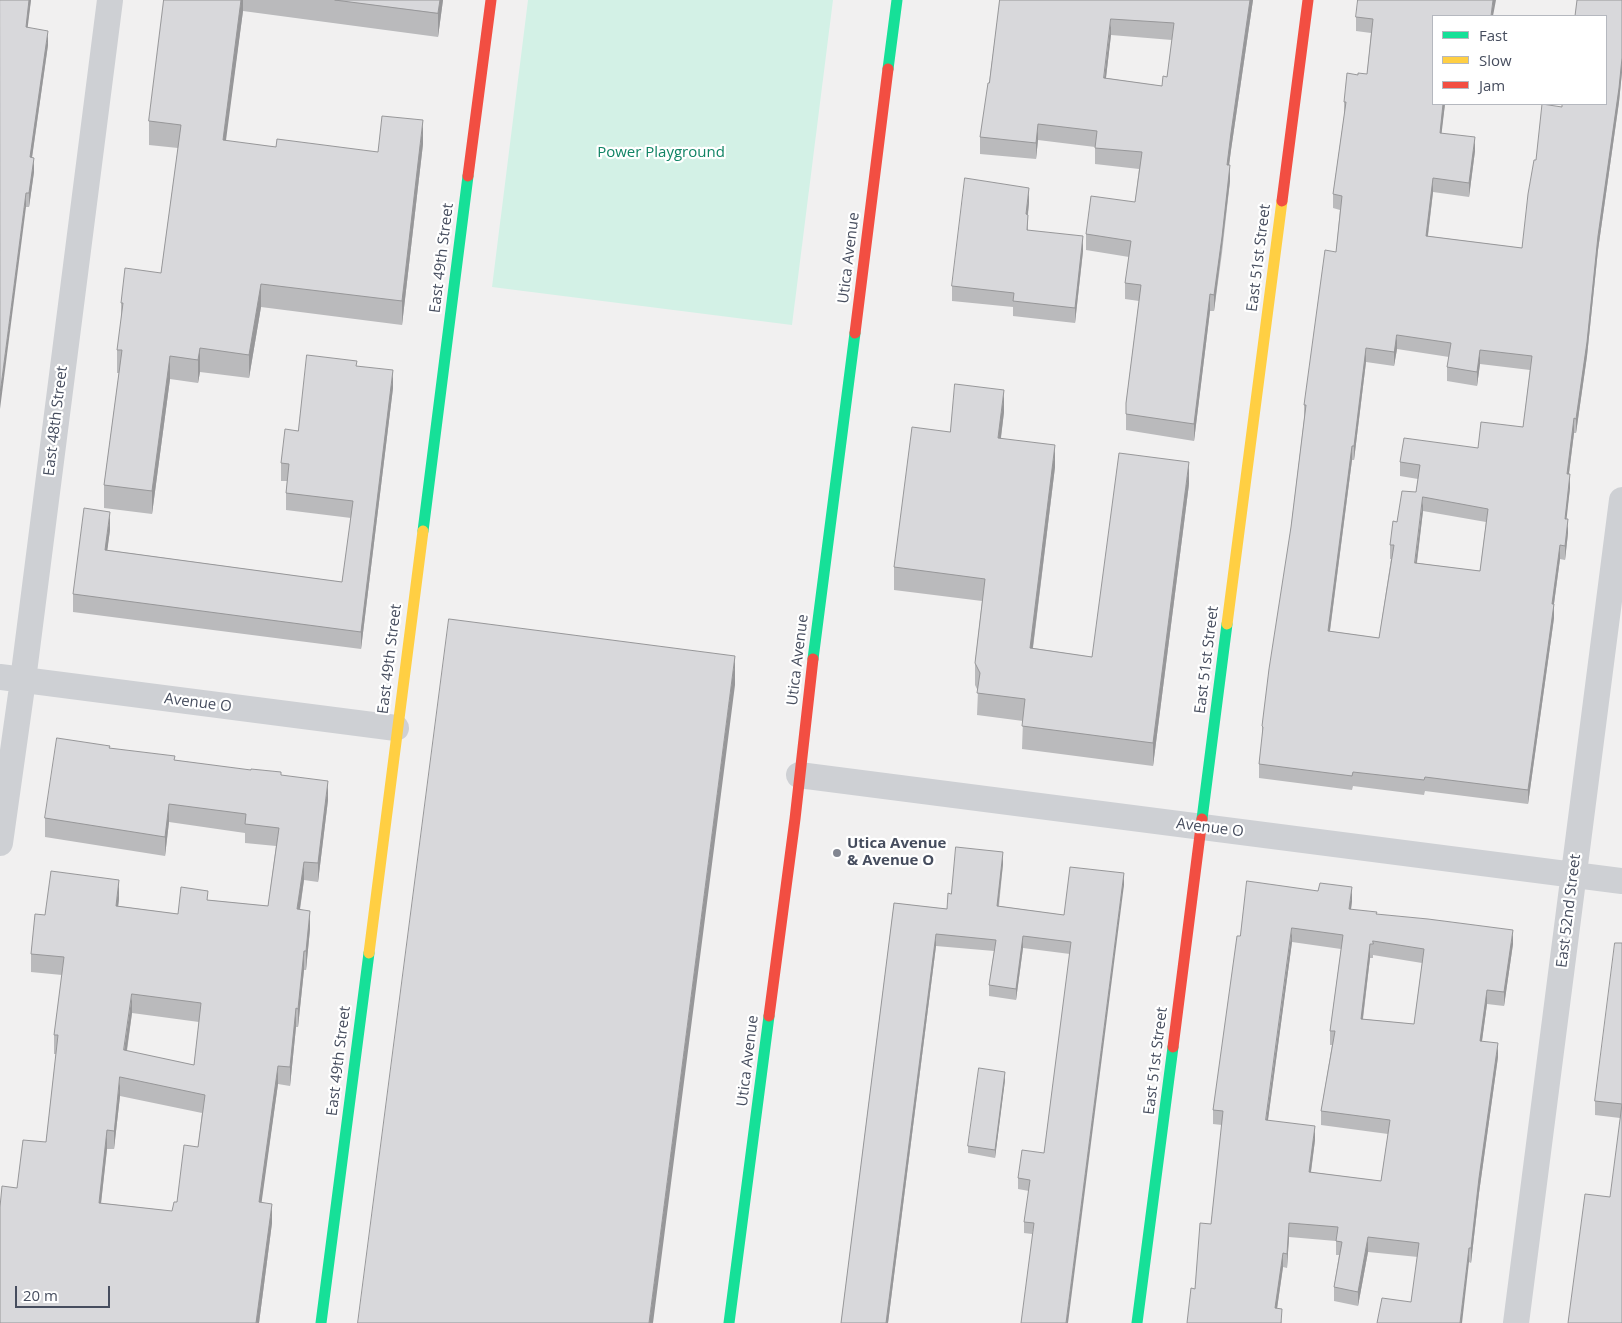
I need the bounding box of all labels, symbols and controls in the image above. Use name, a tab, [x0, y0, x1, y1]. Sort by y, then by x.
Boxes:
legend	[1432, 15, 1607, 105]
text: Fast	[1479, 25, 1508, 45]
text: Slow	[1479, 50, 1512, 70]
text: Jam	[1479, 75, 1505, 95]
park label: Power Playground	[597, 144, 725, 162]
street label: East 49th Street	[426, 202, 458, 314]
street label: East 51st Street	[1243, 203, 1275, 313]
street label: Utica Avenue	[834, 211, 864, 305]
street label: East 48th Street	[40, 365, 72, 477]
street label: East 49th Street	[374, 603, 406, 715]
street label: East 51st Street	[1191, 605, 1223, 715]
street label: Utica Avenue	[783, 613, 813, 707]
street label: Avenue O	[163, 690, 233, 716]
street label: Avenue O	[1175, 815, 1245, 841]
place label: Utica Avenue & Avenue O	[847, 835, 946, 870]
marker: Utica Avenue & Avenue O	[831, 847, 843, 859]
street label: East 52nd Street	[1553, 853, 1585, 969]
street label: East 49th Street	[323, 1005, 355, 1117]
street label: East 51st Street	[1140, 1006, 1172, 1116]
street label: Utica Avenue	[733, 1014, 763, 1108]
scale bar	[18, 1276, 112, 1308]
text: 20 m	[23, 1285, 58, 1305]

